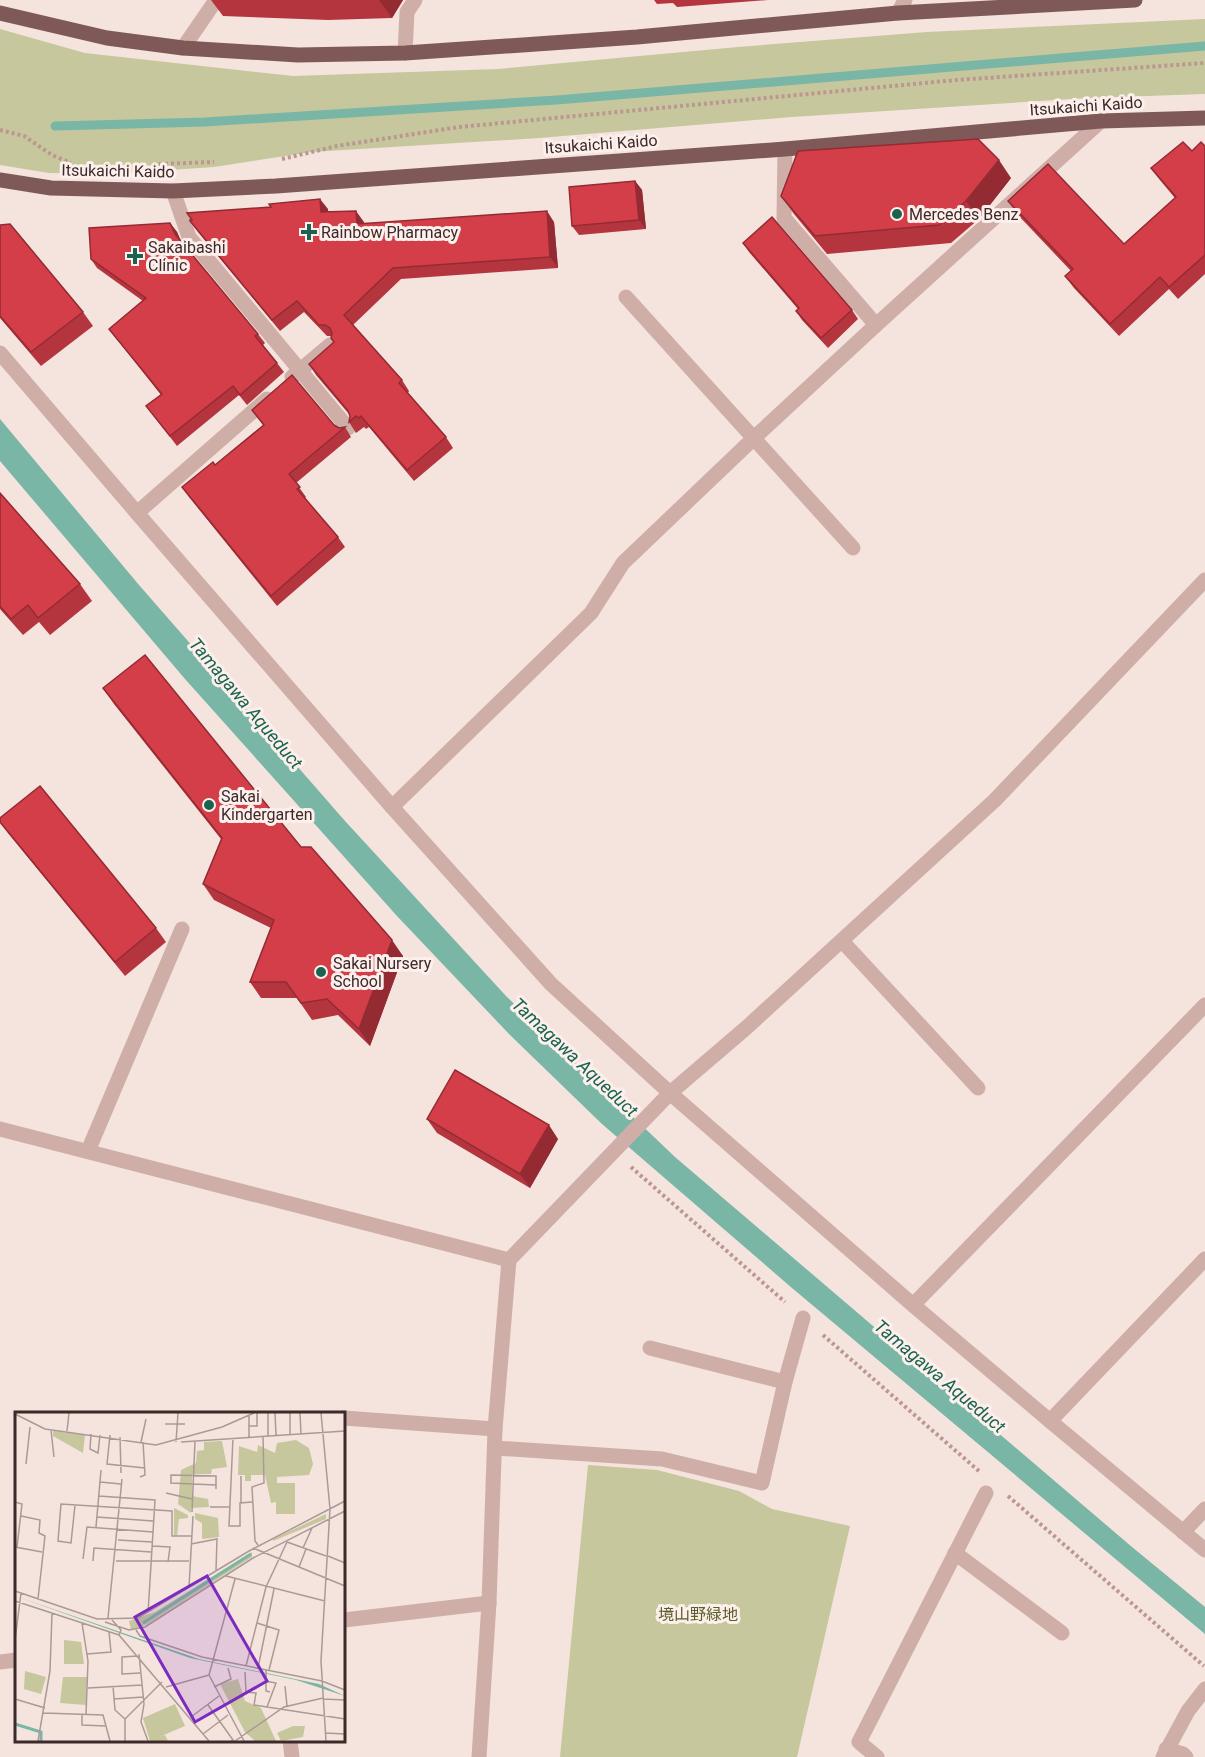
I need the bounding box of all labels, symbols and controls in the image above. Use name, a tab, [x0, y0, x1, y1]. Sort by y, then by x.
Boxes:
street label: Itsukaichi Kaido	[1029, 93, 1143, 119]
street label: Itsukaichi Kaido	[544, 131, 658, 157]
street label: Itsukaichi Kaido	[61, 161, 175, 181]
place label: Mercedes Benz	[909, 205, 1019, 224]
marker: Mercedes Benz	[890, 207, 904, 221]
place label: Rainbow Pharmacy	[321, 223, 459, 242]
marker: Rainbow Pharmacy	[302, 225, 316, 239]
place label: Sakaibashi Clinic	[148, 238, 226, 275]
marker: Sakaibashi Clinic	[126, 247, 144, 265]
water label: Tamagawa Aqueduct	[185, 633, 307, 773]
place label: Sakai Kindergarten	[221, 787, 313, 824]
marker: Sakai Kindergarten	[202, 798, 216, 812]
place label: Sakai Nursery School	[333, 954, 432, 991]
marker: Sakai Nursery School	[314, 965, 328, 979]
water label: Tamagawa Aqueduct	[508, 993, 643, 1121]
water label: Tamagawa Aqueduct	[870, 1315, 1010, 1437]
inset map	[15, 1412, 345, 1742]
park label: 境山野緑地	[658, 1605, 738, 1624]

